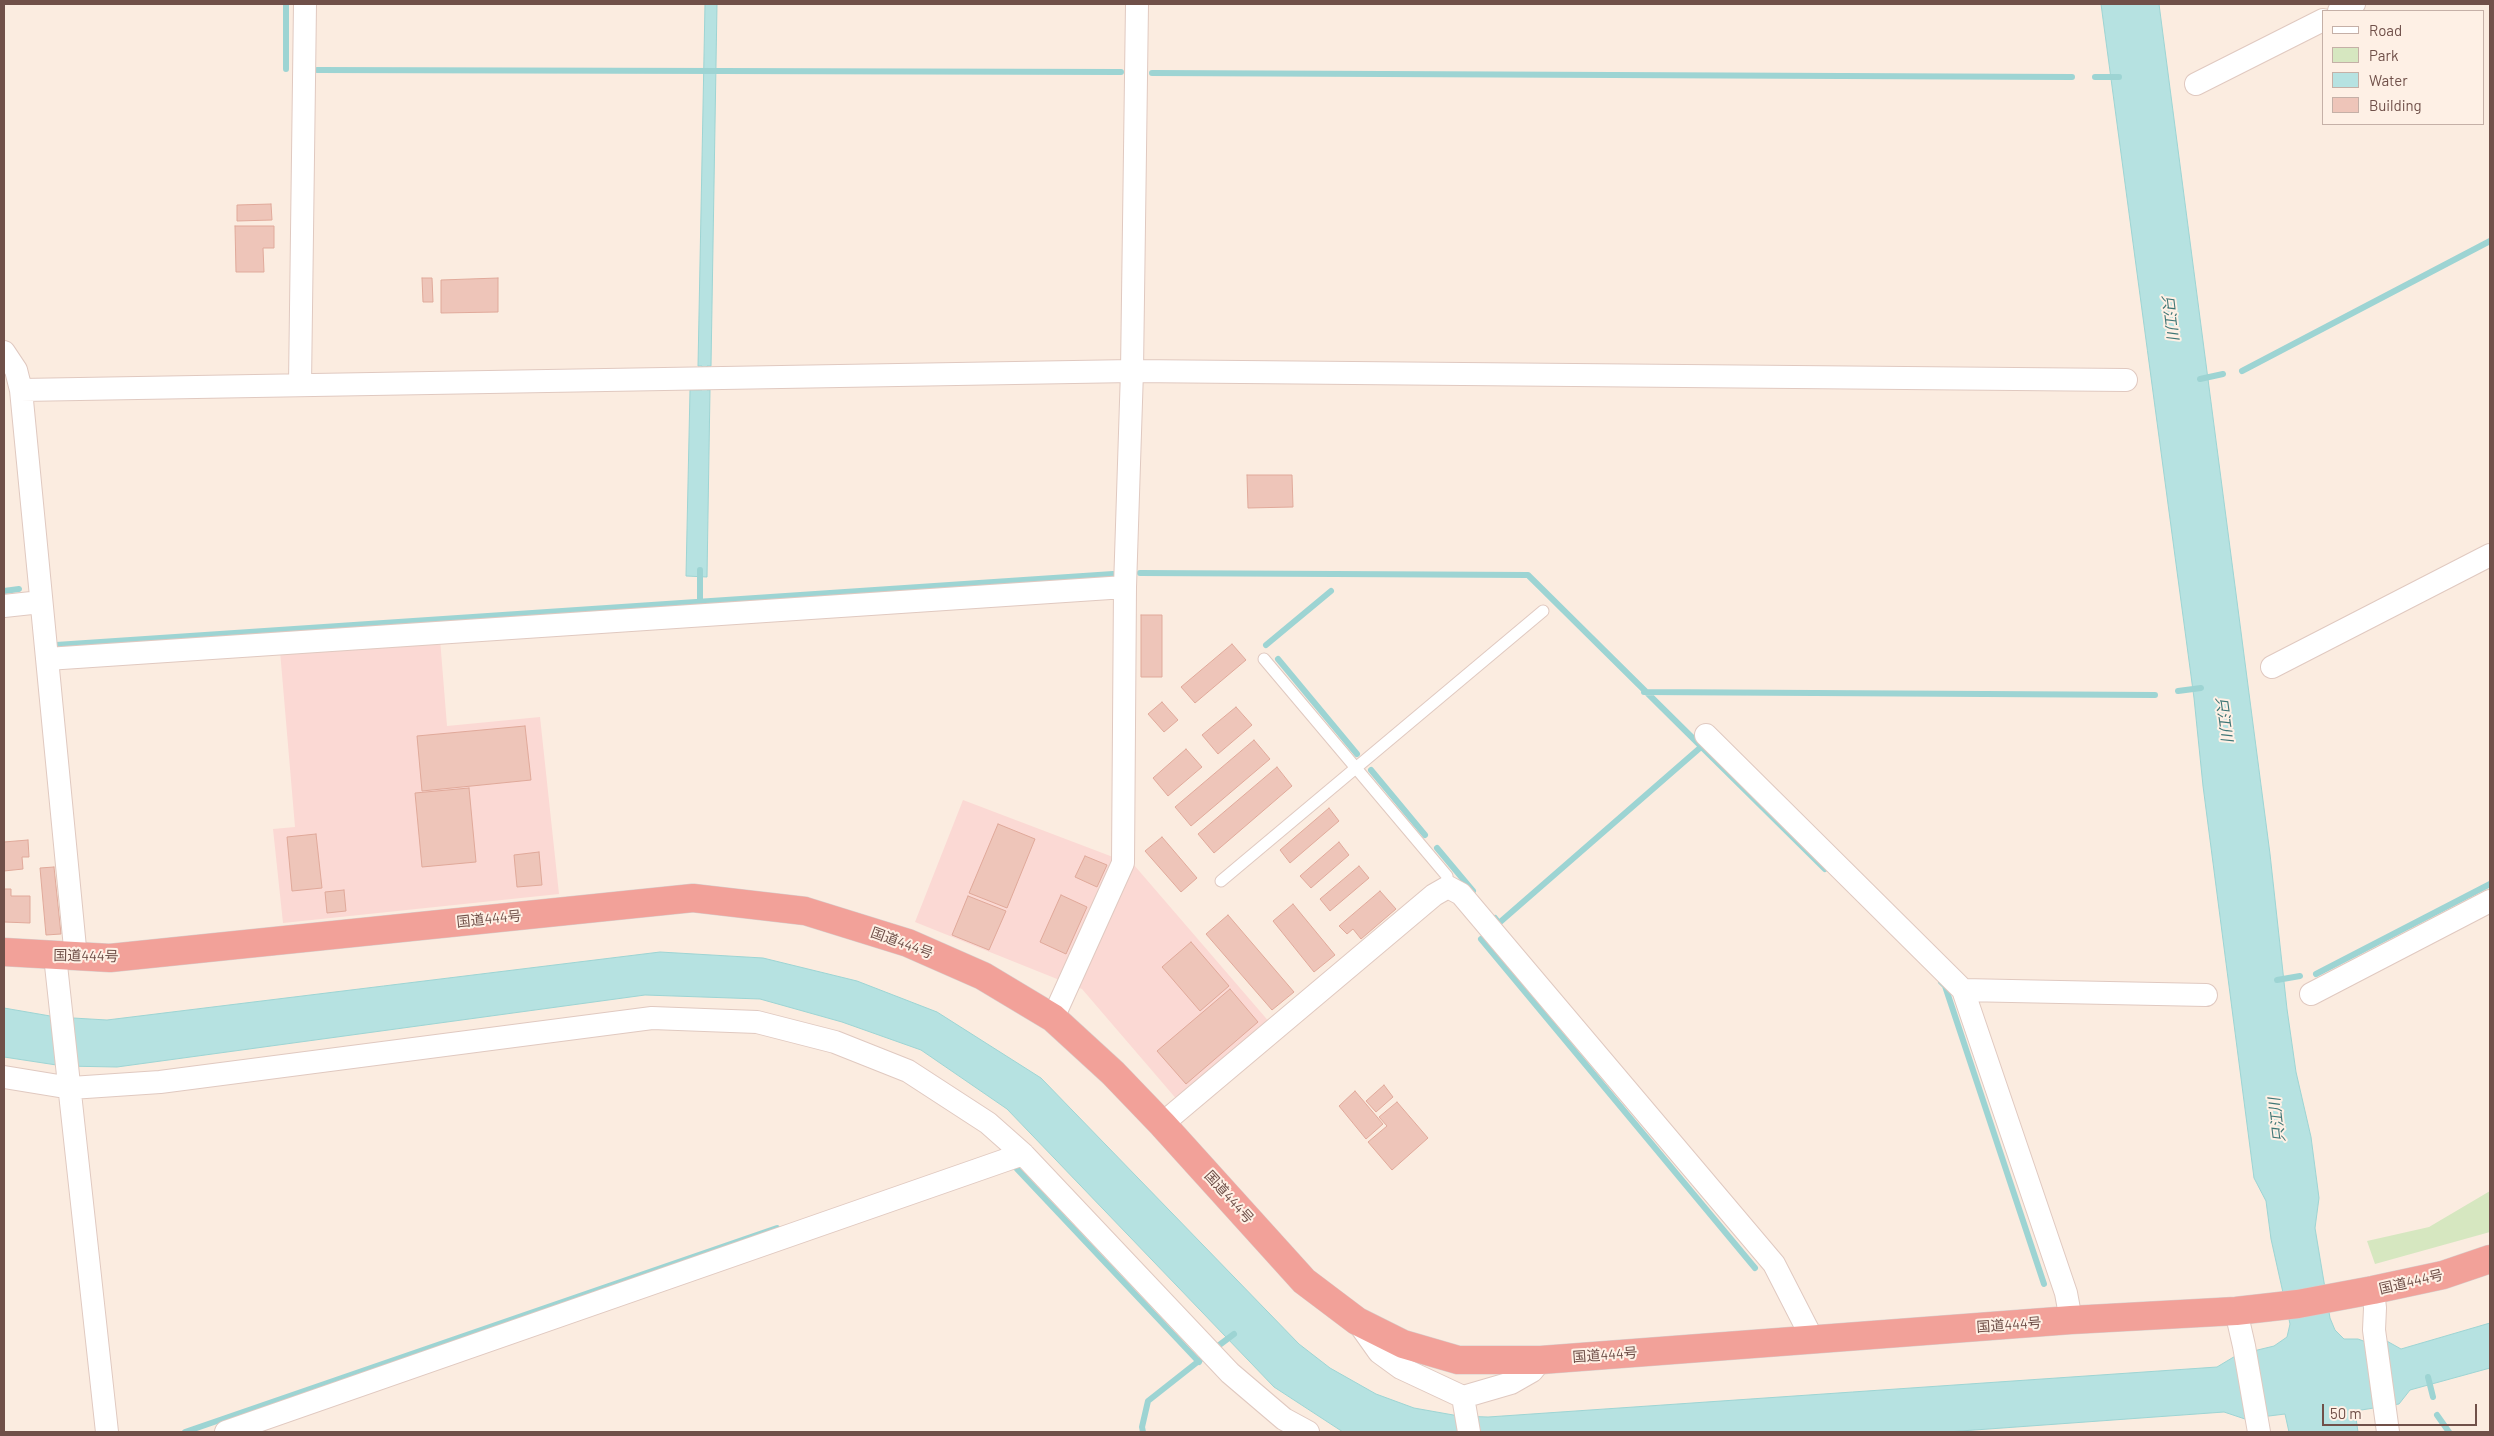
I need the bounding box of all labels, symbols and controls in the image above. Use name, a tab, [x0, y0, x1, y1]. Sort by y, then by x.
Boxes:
legend	[2322, 10, 2484, 125]
text: Road	[2369, 21, 2402, 39]
text: Park	[2369, 46, 2398, 64]
text: Water	[2369, 71, 2408, 89]
text: Building	[2369, 96, 2422, 114]
water label: 只江川	[2158, 294, 2182, 340]
water label: 只江川	[2212, 695, 2236, 743]
street label: 国道444号	[456, 907, 522, 931]
street label: 国道444号	[869, 924, 935, 962]
street label: 国道444号	[53, 947, 119, 965]
water label: 只江川	[2265, 1097, 2289, 1143]
street label: 国道444号	[1201, 1167, 1257, 1227]
street label: 国道444号	[2377, 1266, 2445, 1298]
street label: 国道444号	[1976, 1314, 2042, 1336]
street label: 国道444号	[1572, 1344, 1638, 1366]
scale bar	[2324, 1394, 2479, 1426]
text: 50 m	[2330, 1404, 2362, 1422]

